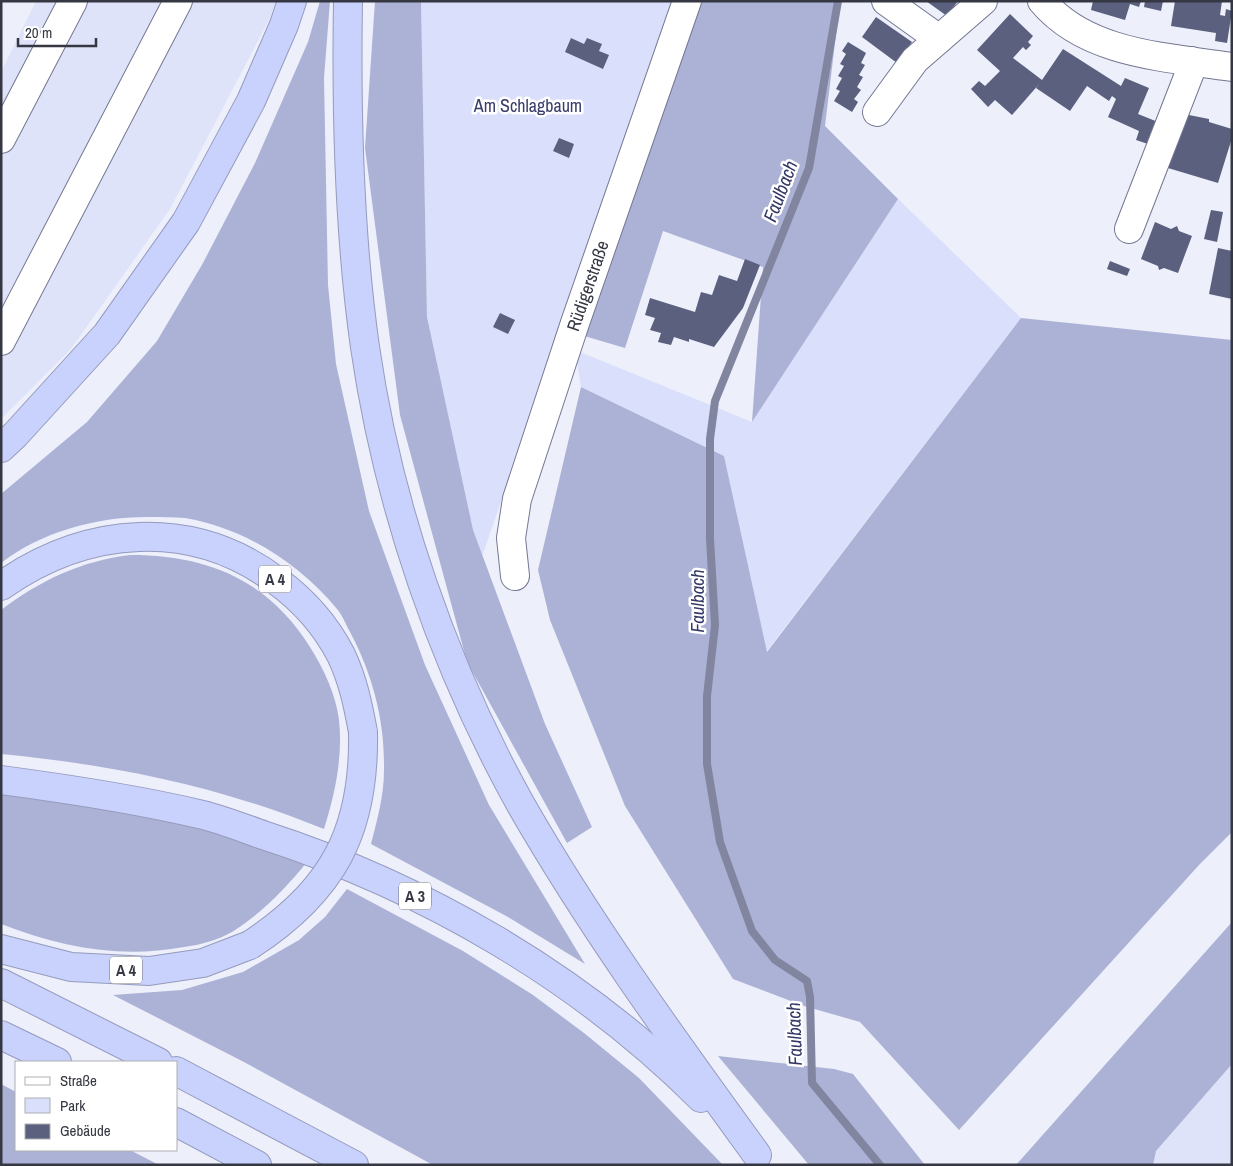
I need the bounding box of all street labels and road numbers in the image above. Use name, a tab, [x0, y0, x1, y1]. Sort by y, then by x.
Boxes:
street label: Rüdigerstraße	[560, 237, 615, 335]
road number: A 4	[259, 566, 291, 592]
road number: A 3	[399, 882, 431, 909]
road number: A 4	[110, 956, 142, 984]

